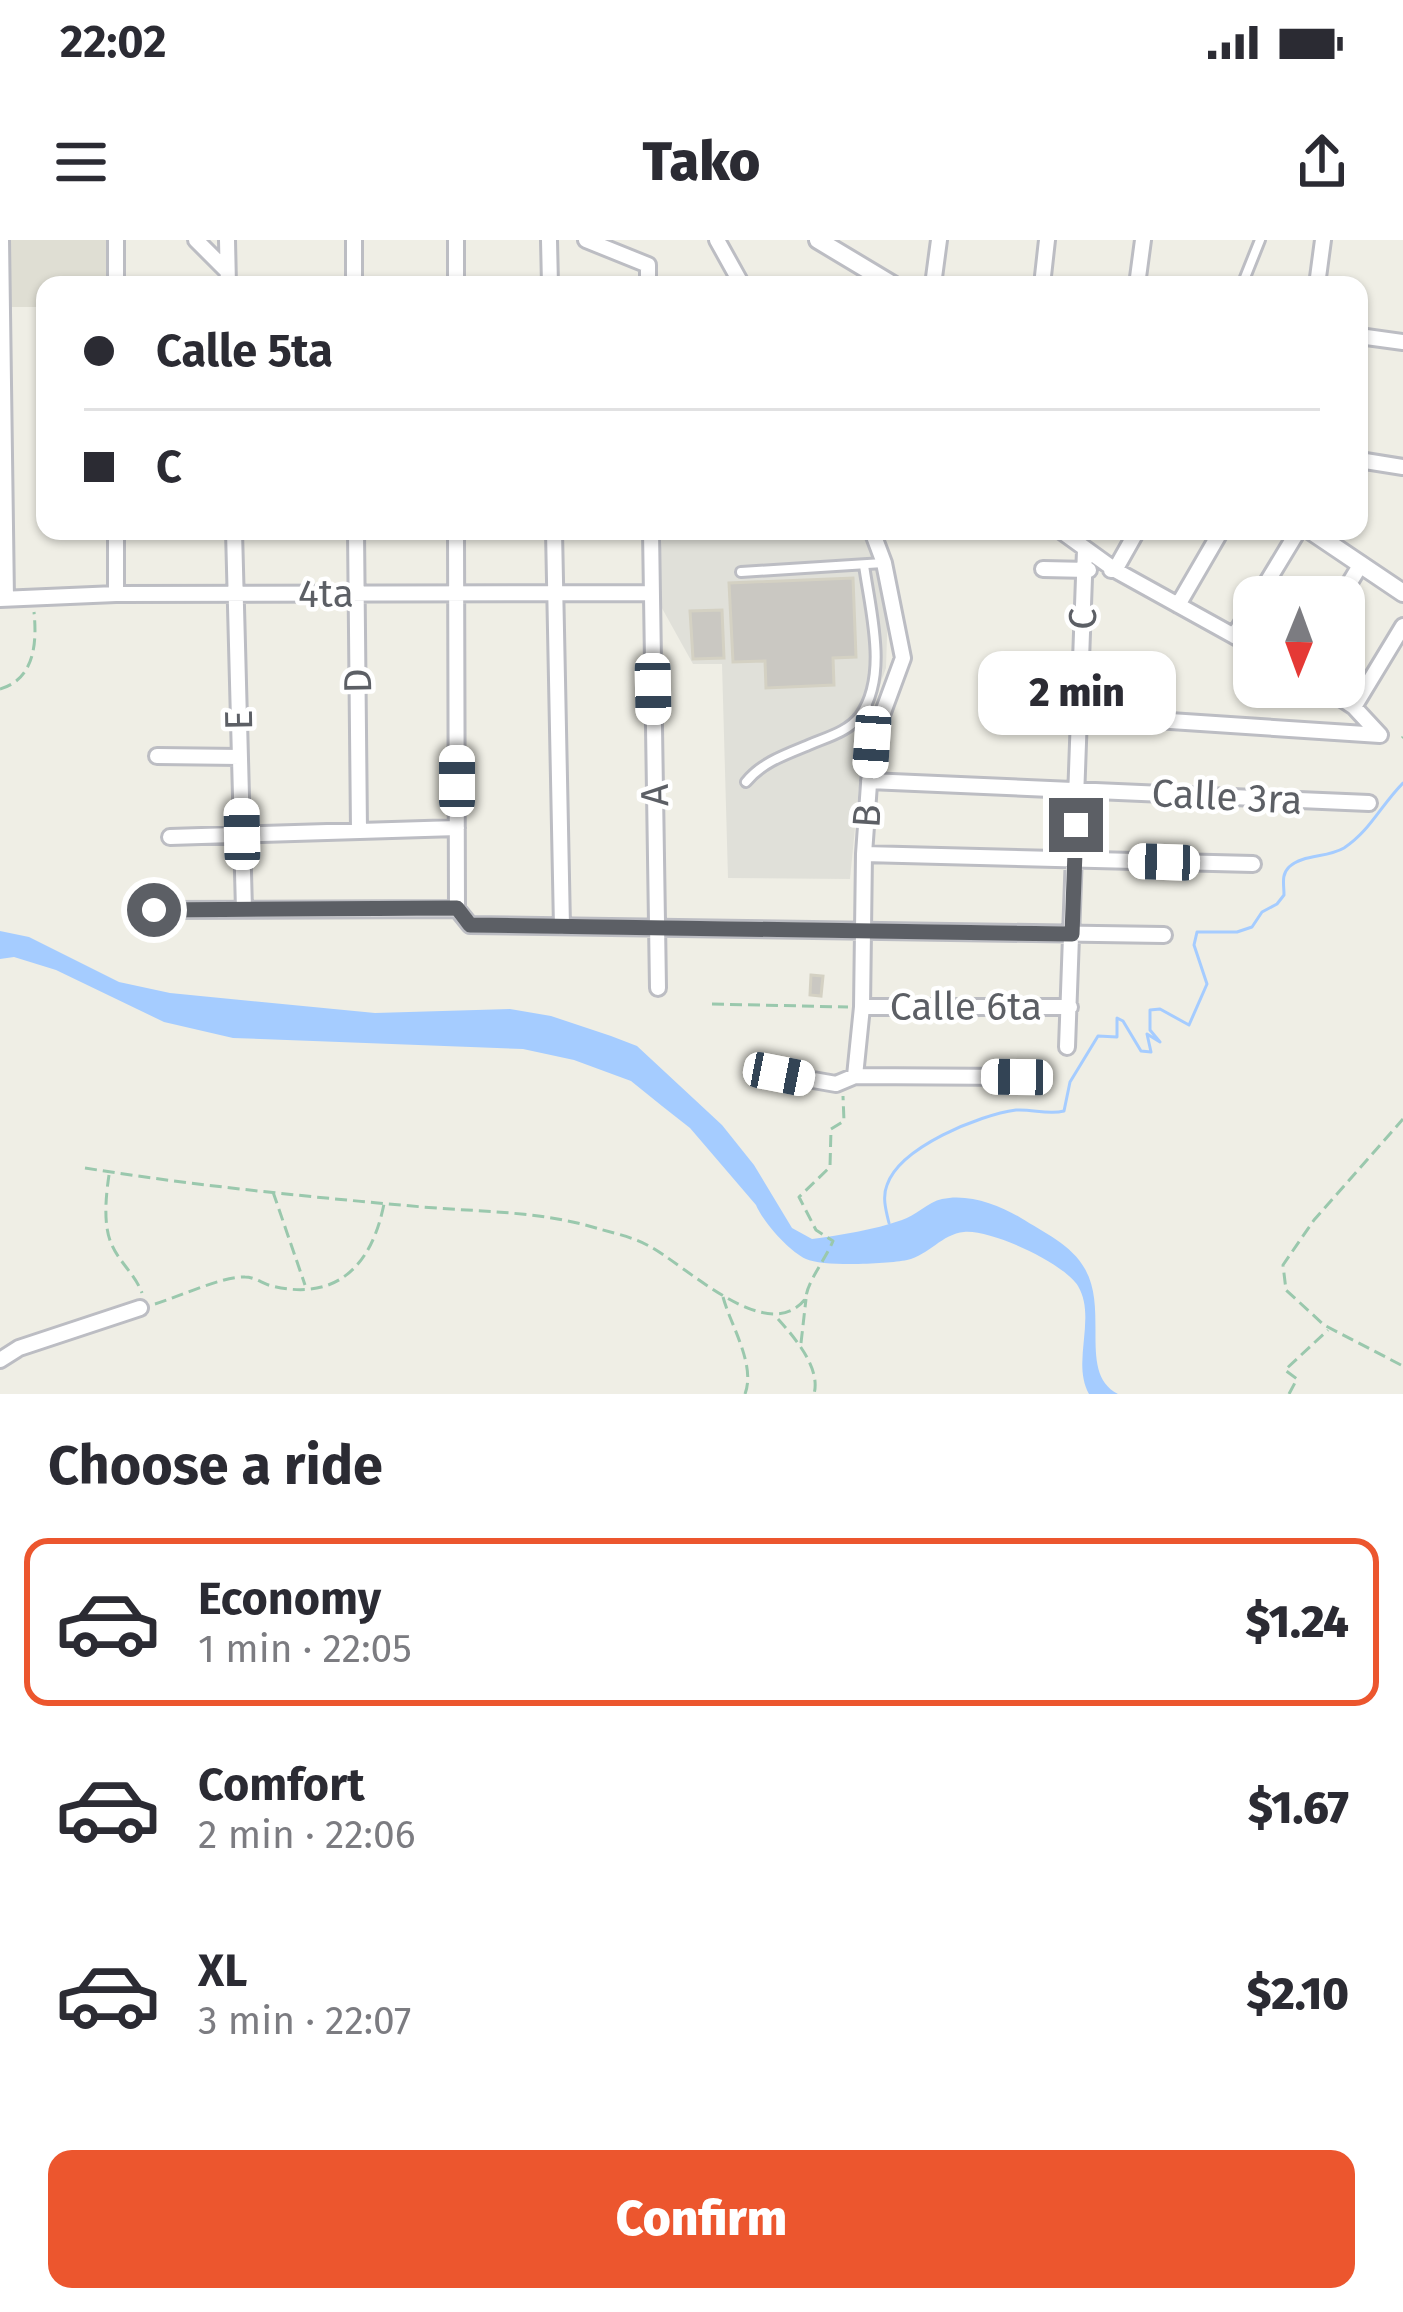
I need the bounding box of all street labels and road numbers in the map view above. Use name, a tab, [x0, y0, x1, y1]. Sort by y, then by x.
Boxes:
street label: 4ta	[298, 571, 354, 617]
street label: C	[1060, 607, 1106, 631]
street label: D	[335, 668, 381, 694]
street label: E	[216, 709, 262, 731]
street label: Calle 3ra	[1150, 770, 1304, 824]
street label: A	[632, 783, 678, 807]
street label: B	[843, 803, 891, 829]
street label: Calle 6ta	[890, 984, 1042, 1030]

